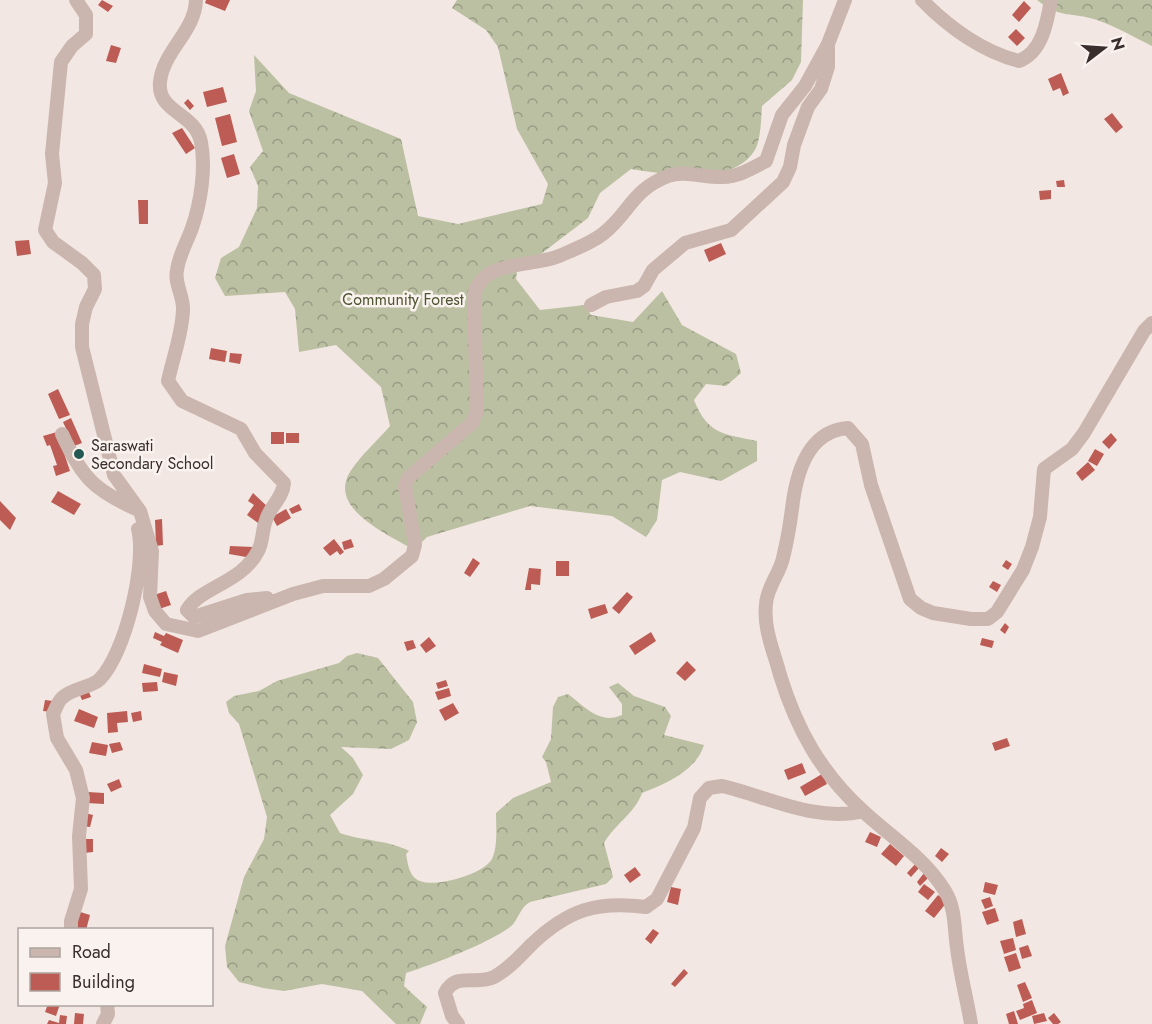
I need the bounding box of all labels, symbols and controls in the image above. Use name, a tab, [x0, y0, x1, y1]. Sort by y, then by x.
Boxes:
north arrow	[1074, 18, 1134, 78]
text: N	[1105, 34, 1131, 53]
park label: Community Forest	[342, 288, 464, 311]
place label: Saraswati Secondary School	[91, 434, 213, 475]
marker: Saraswati Secondary School	[72, 447, 86, 461]
legend	[18, 928, 213, 1006]
text: Road	[72, 939, 111, 965]
text: Building	[72, 969, 135, 995]

